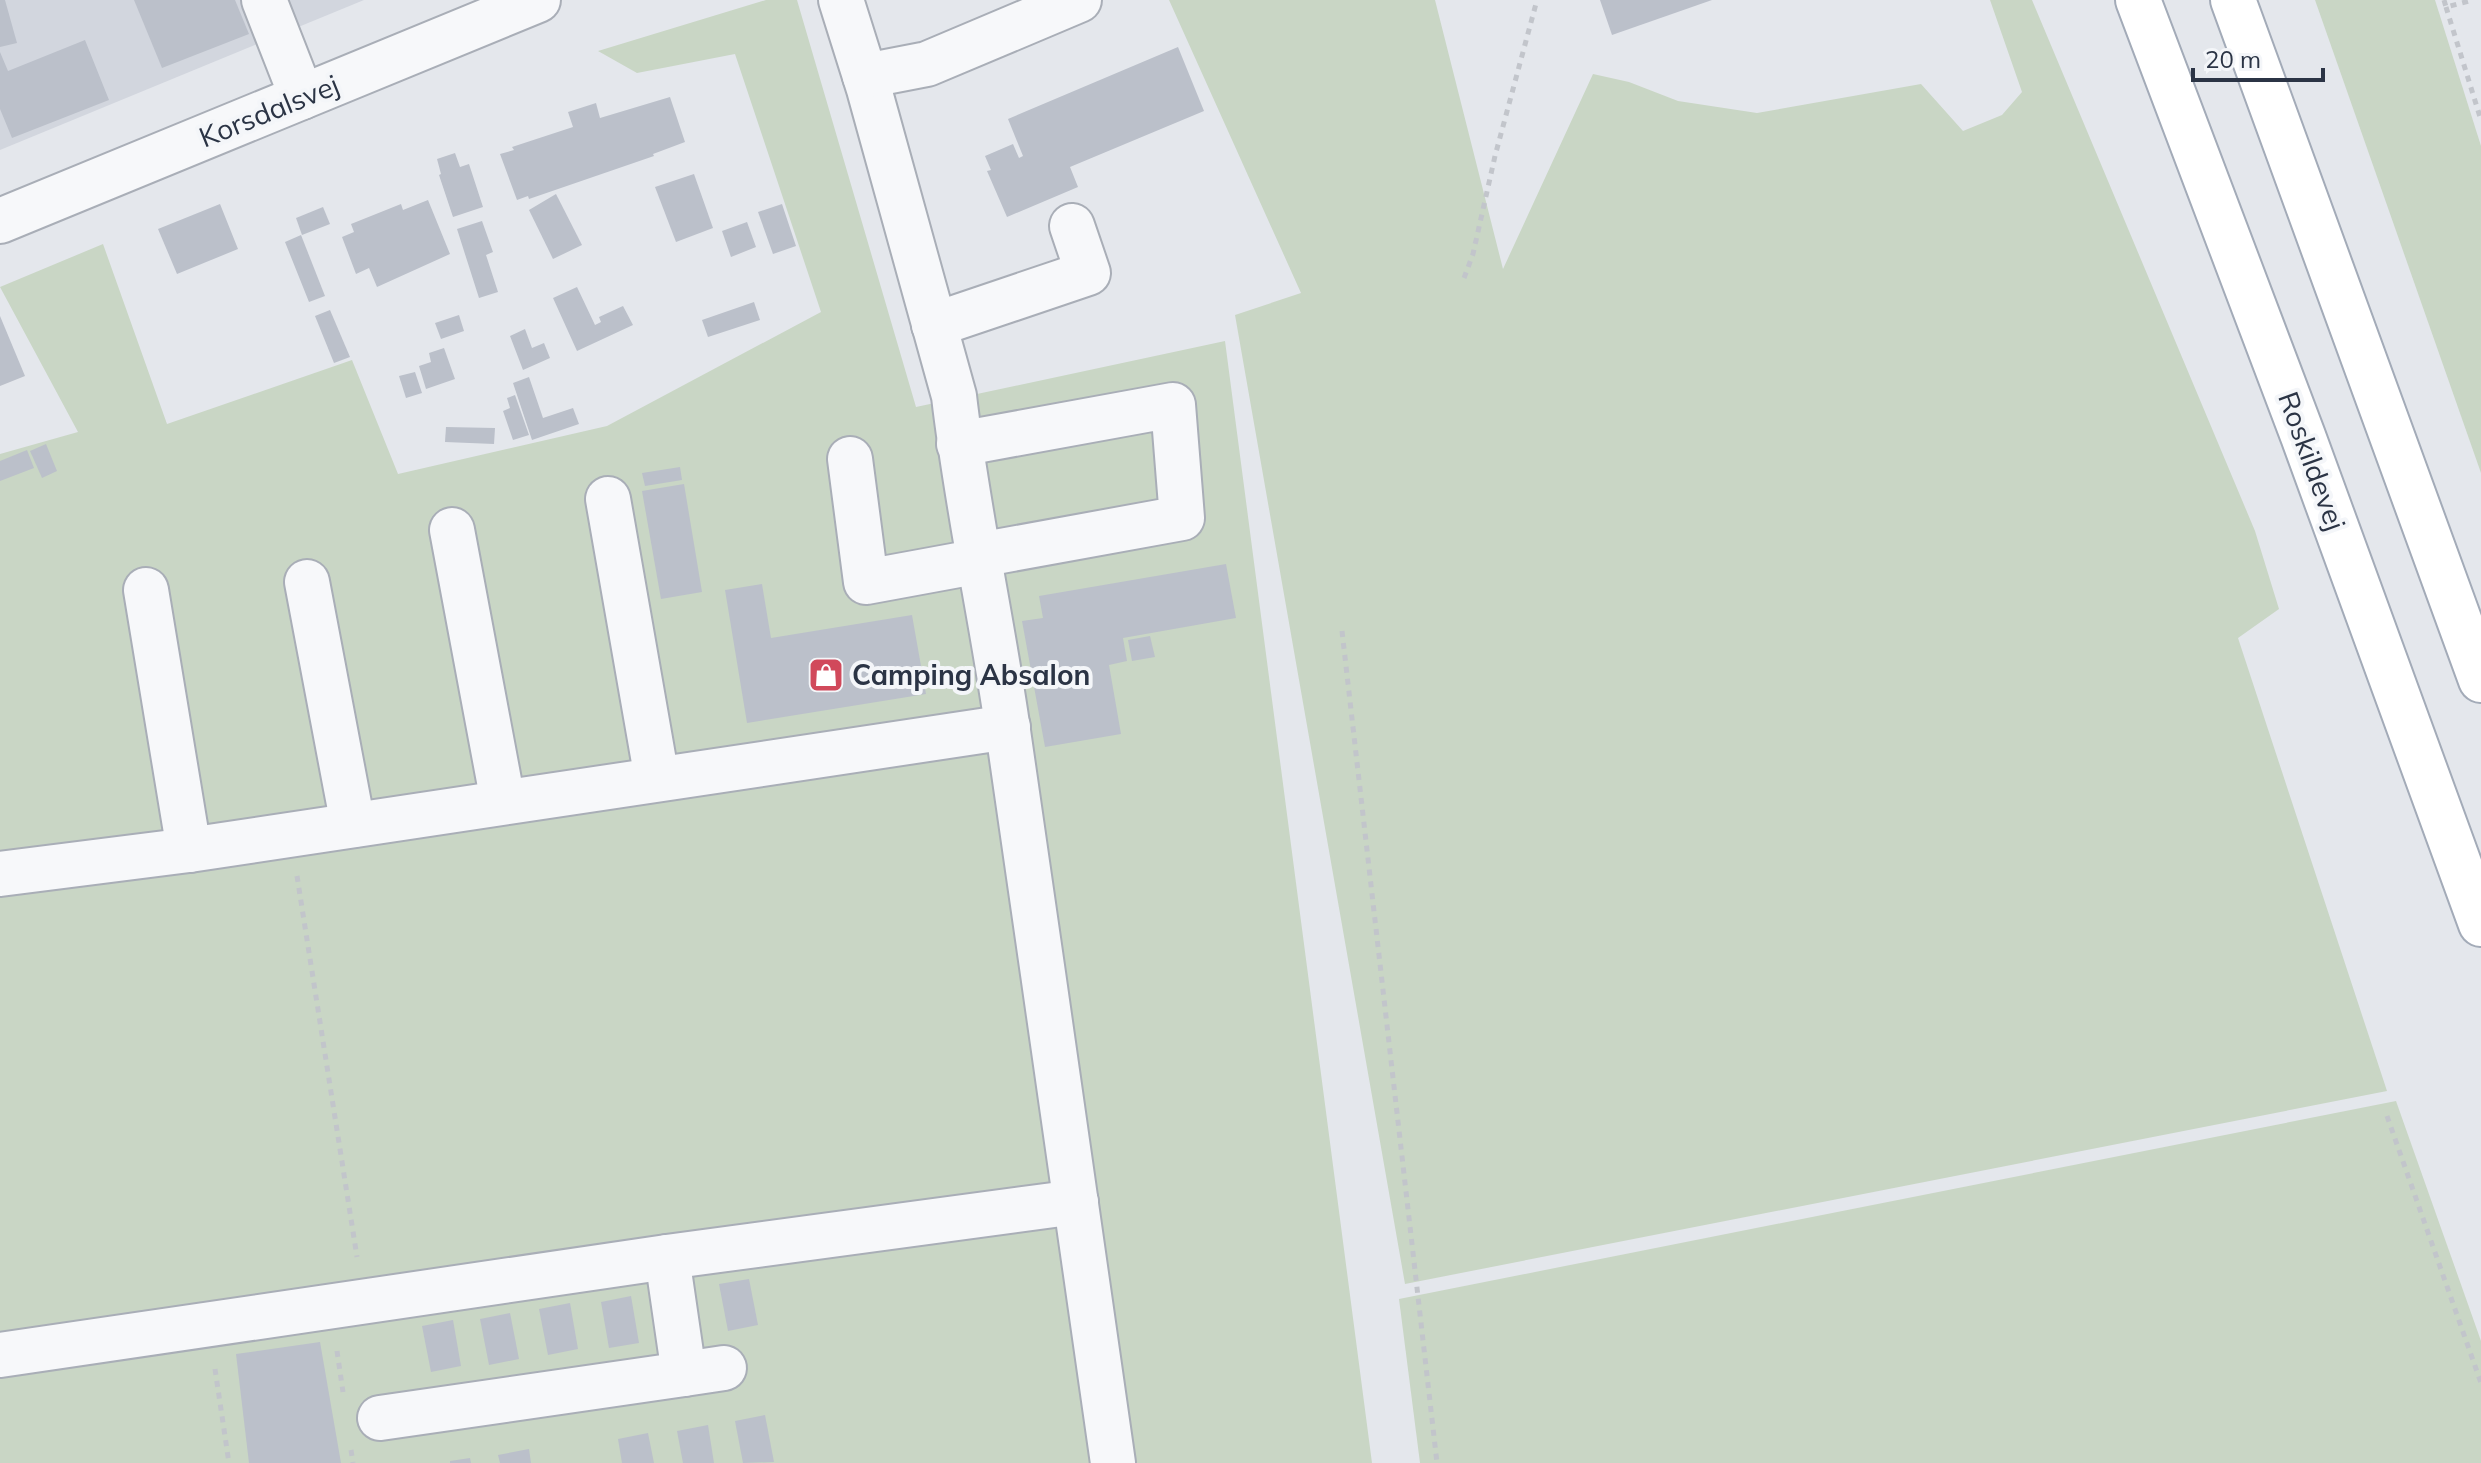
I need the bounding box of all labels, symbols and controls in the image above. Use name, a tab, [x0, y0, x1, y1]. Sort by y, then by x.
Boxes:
scale bar	[2193, 32, 2323, 82]
text: 20 m	[2205, 44, 2261, 74]
street label: Korsdalsvej	[194, 67, 344, 154]
street label: Roskildevej	[2271, 387, 2354, 535]
shop icon: Camping Absalon	[807, 656, 845, 694]
place label: Camping Absalon	[852, 657, 1090, 692]

